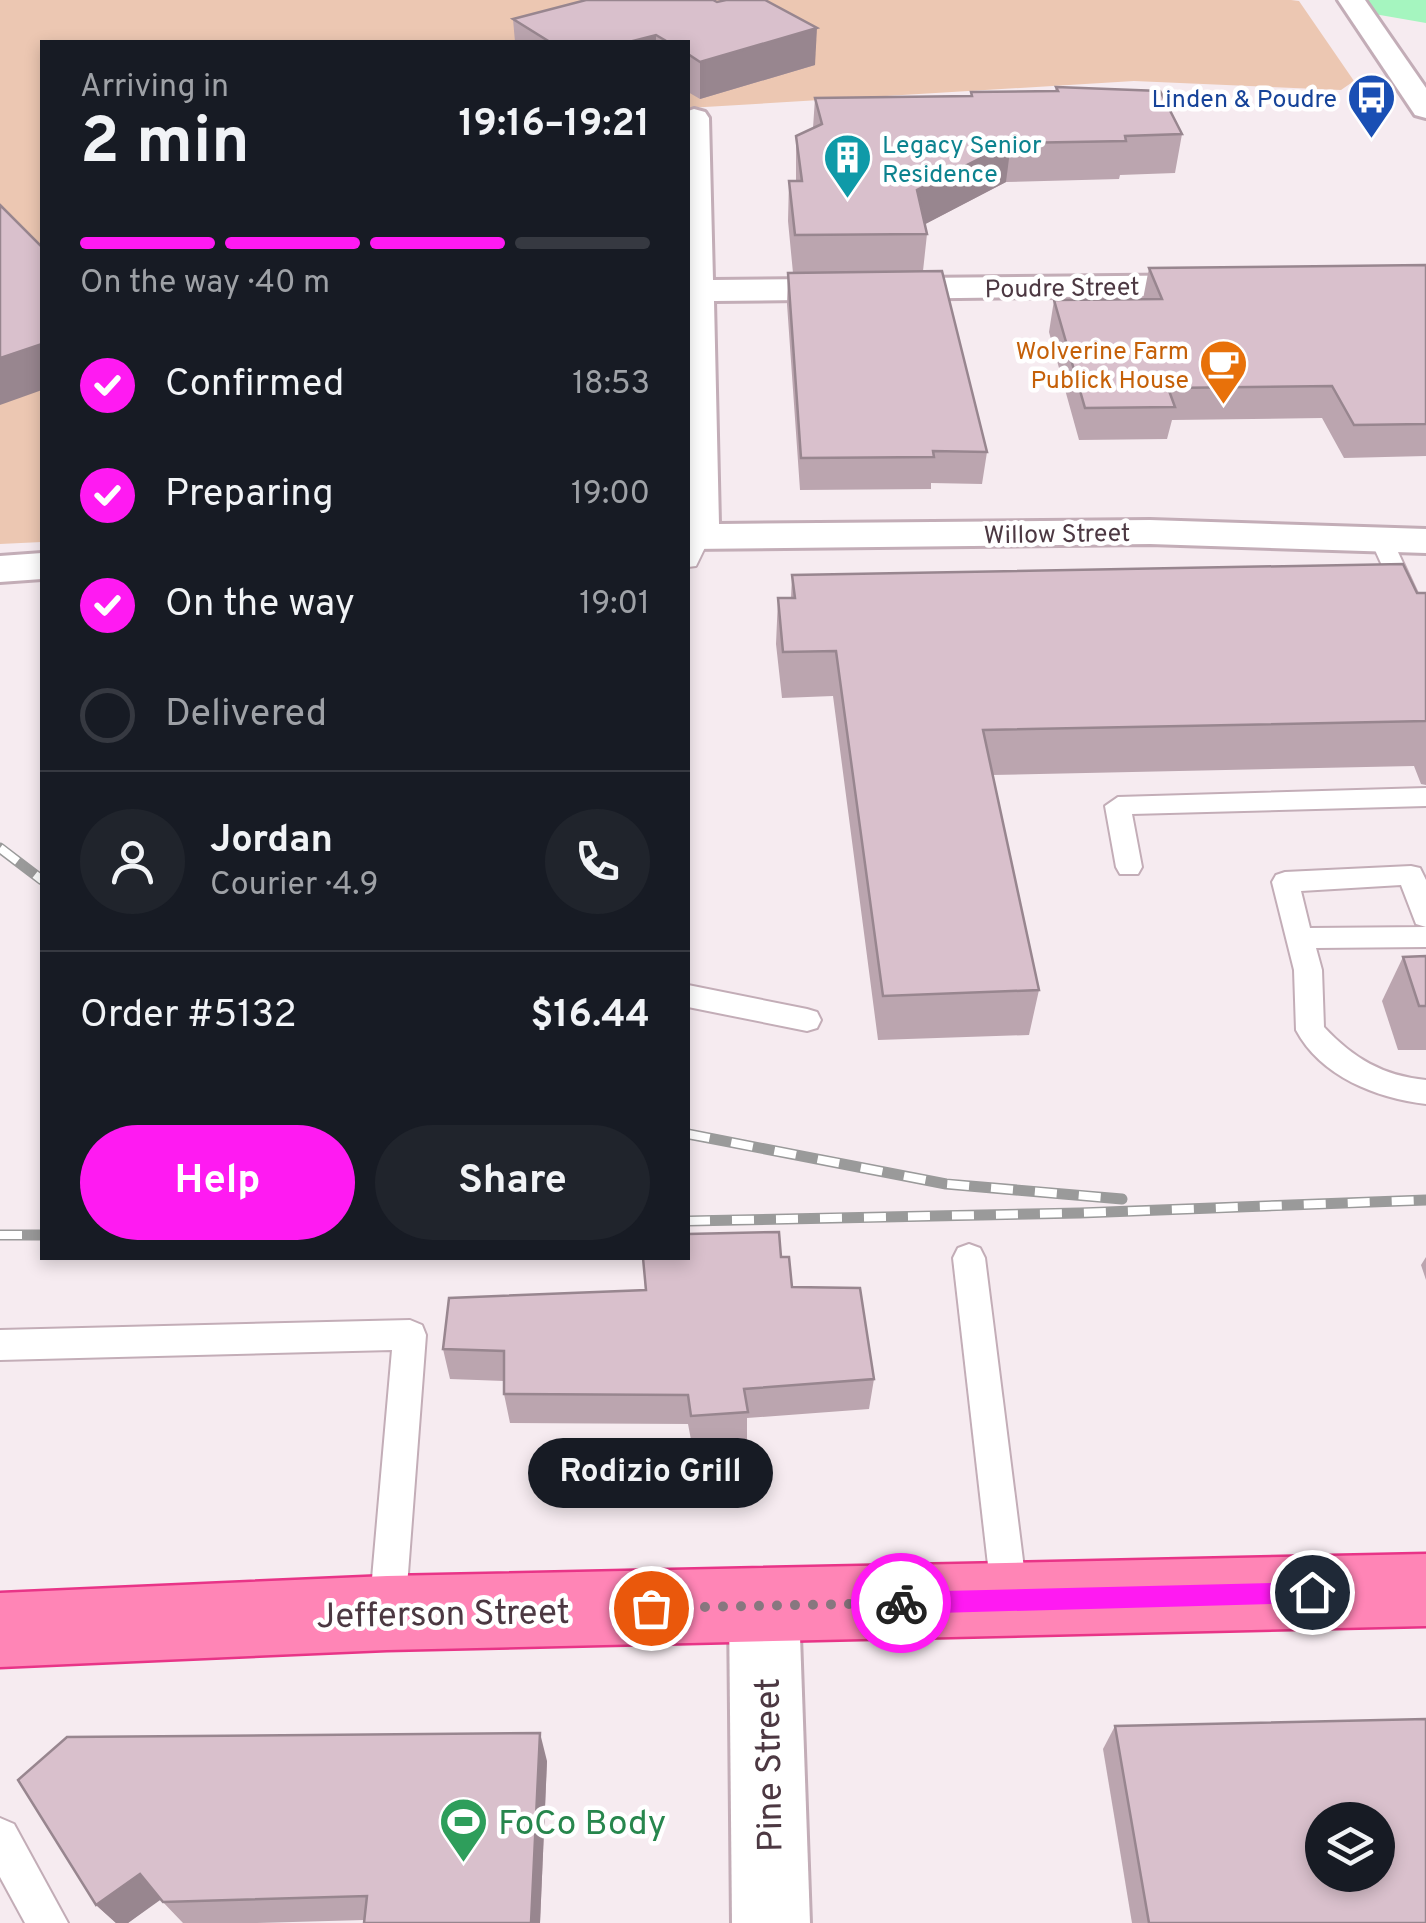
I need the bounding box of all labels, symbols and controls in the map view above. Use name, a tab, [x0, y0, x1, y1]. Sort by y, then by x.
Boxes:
text: Arriving in	[80, 68, 229, 108]
bus stop icon: Linden & Poudre	[1346, 72, 1398, 140]
place label: Linden & Poudre	[1151, 85, 1337, 117]
text: 19:16–19:21	[458, 101, 650, 150]
text: 2 min	[80, 104, 250, 186]
place label: Legacy Senior Residence	[882, 131, 1042, 192]
building icon: Legacy Senior Residence	[821, 132, 873, 200]
text: On the way · 40 m	[80, 264, 330, 304]
street label: Poudre Street	[984, 273, 1140, 307]
place label: Wolverine Farm Publick House	[1016, 337, 1189, 398]
cafe icon: Wolverine Farm Publick House	[1198, 338, 1250, 406]
icon: check	[80, 358, 135, 413]
text: Confirmed	[165, 361, 344, 410]
text: 18:53	[572, 365, 650, 405]
icon: check	[80, 468, 135, 523]
text: Preparing	[165, 471, 334, 520]
text: 19:00	[571, 475, 650, 515]
street label: Willow Street	[983, 519, 1131, 553]
icon: check	[80, 578, 135, 633]
text: On the way	[165, 581, 355, 630]
text: 19:01	[579, 585, 650, 625]
text: Delivered	[165, 691, 327, 740]
button: person	[80, 809, 185, 914]
button: phone	[545, 809, 650, 914]
text: Jordan	[210, 817, 333, 866]
text: Courier · 4.9	[210, 866, 379, 906]
text: Order #5132	[80, 992, 297, 1041]
text: $16.44	[530, 992, 650, 1041]
button: Help	[80, 1125, 355, 1240]
button: Share	[375, 1125, 650, 1240]
callout: Rodizio Grill	[528, 1438, 774, 1508]
text: Rodizio Grill	[559, 1453, 742, 1493]
pin	[1270, 1550, 1355, 1635]
courier	[851, 1553, 951, 1653]
icon: home	[1285, 1565, 1340, 1620]
pin	[609, 1566, 694, 1651]
icon: bike	[874, 1576, 929, 1631]
icon: bag	[624, 1581, 679, 1636]
street label: Jefferson Street	[316, 1592, 570, 1640]
street label: Pine Street	[747, 1677, 795, 1853]
sports icon: FoCo Body	[437, 1796, 489, 1864]
map controls	[1305, 1802, 1395, 1892]
button: layers	[1305, 1802, 1395, 1892]
place label: FoCo Body	[498, 1803, 666, 1847]

